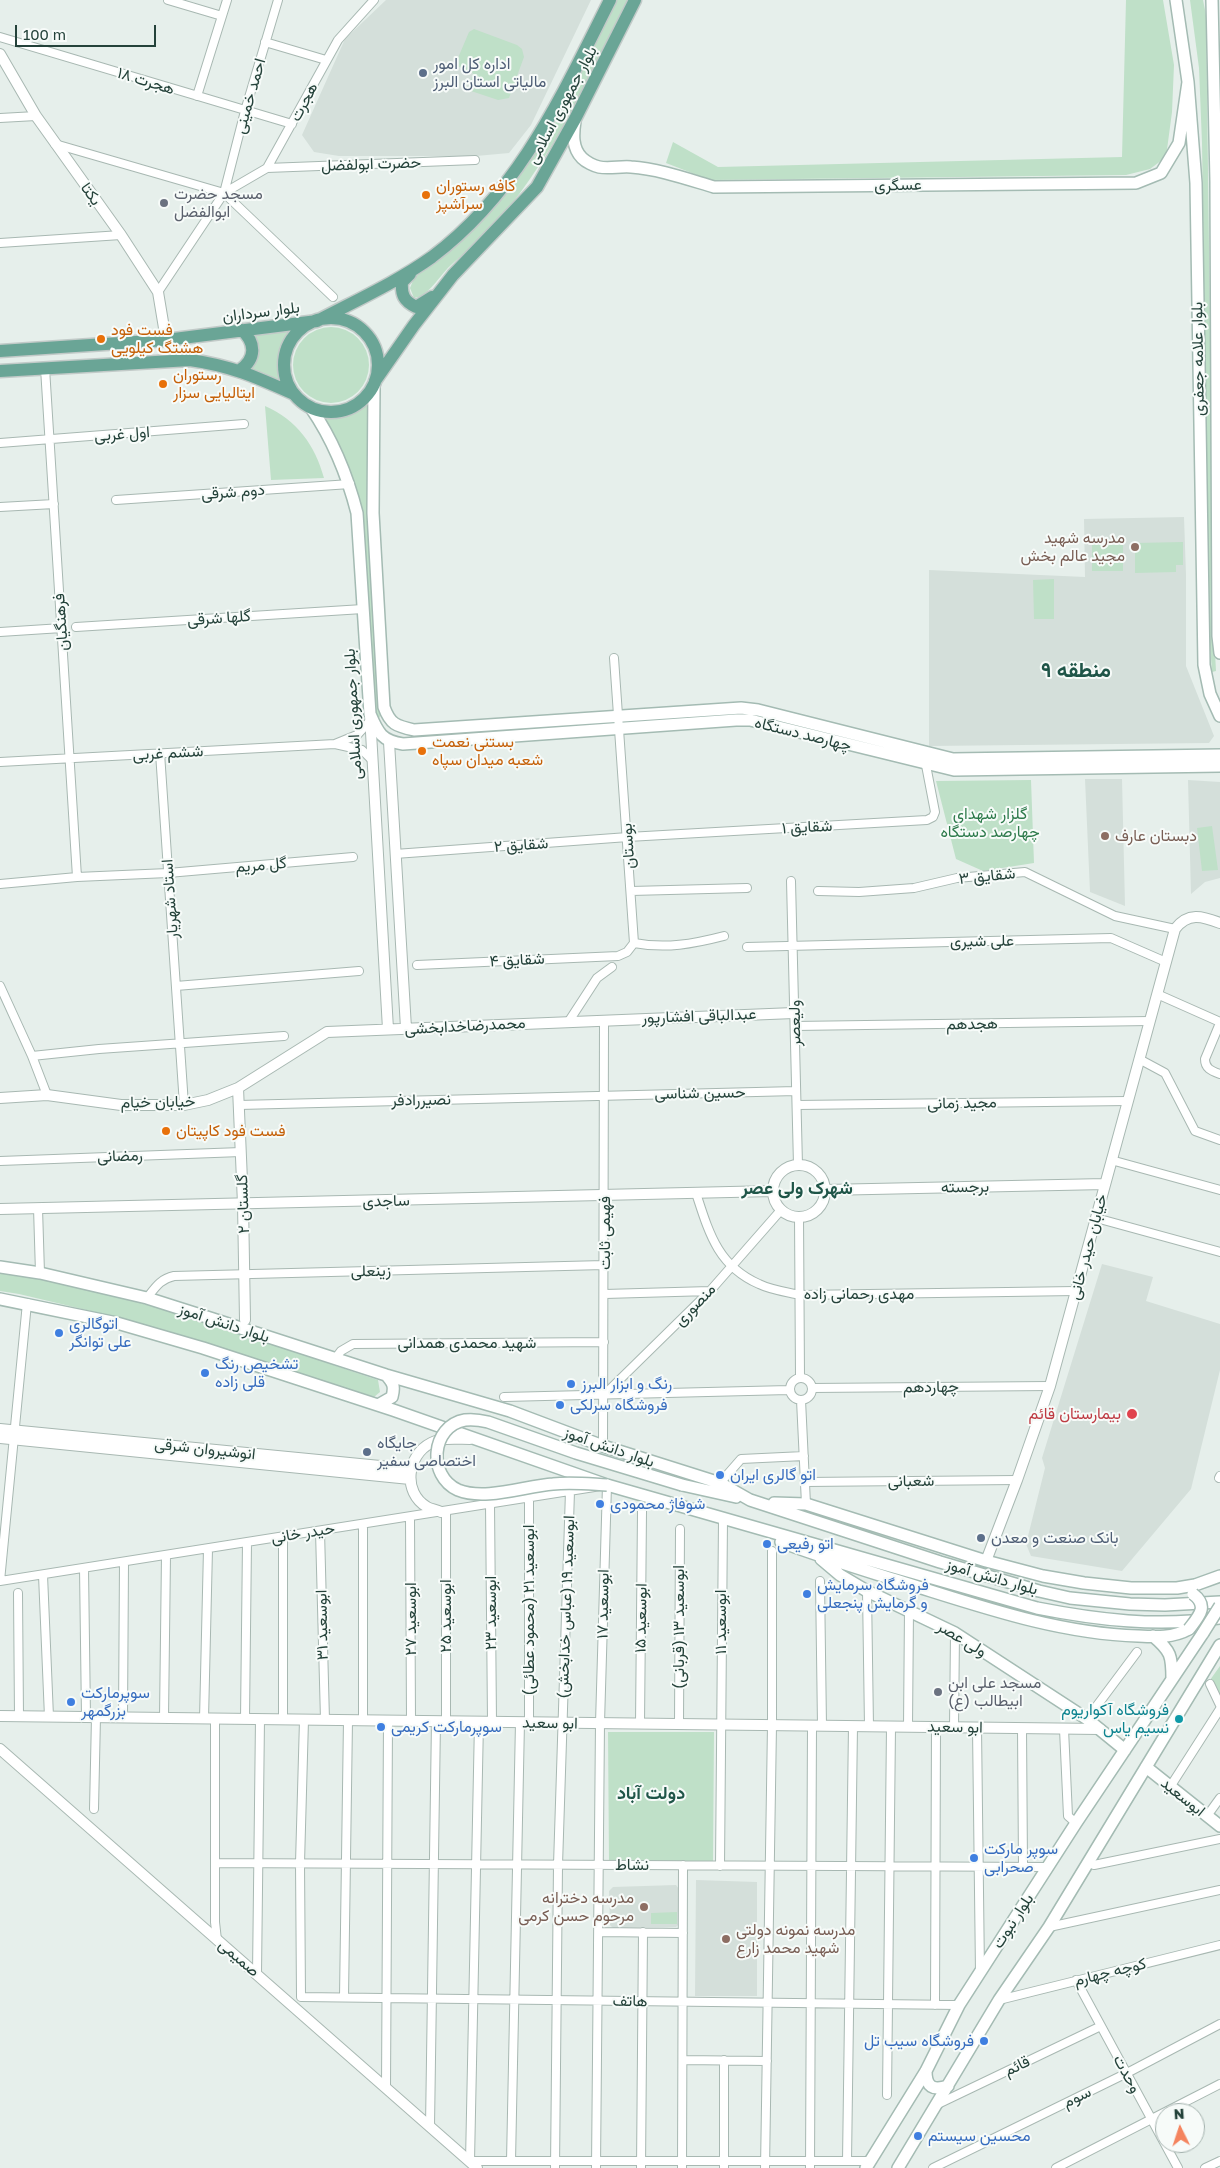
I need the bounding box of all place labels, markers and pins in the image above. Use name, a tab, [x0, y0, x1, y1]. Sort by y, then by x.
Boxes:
place label: اداره کل امور مالیاتی استان البرز	[433, 54, 546, 92]
marker: اداره کل امور مالیاتی استان البرز	[417, 67, 429, 79]
place label: کافه رستوران سرآشپز	[436, 176, 516, 214]
place label: مسجد حضرت ابوالفضل	[174, 184, 263, 222]
marker: کافه رستوران سرآشپز	[420, 189, 432, 201]
marker: مسجد حضرت ابوالفضل	[158, 197, 170, 209]
place label: فست فود هشتگ کیلویی	[111, 320, 203, 358]
marker: فست فود هشتگ کیلویی	[95, 333, 107, 345]
place label: رستوران ایتالیایی سزار	[173, 365, 255, 403]
marker: رستوران ایتالیایی سزار	[157, 378, 169, 390]
place label: مدرسه شهید مجید عالم بخش	[1021, 528, 1125, 566]
marker: مدرسه شهید مجید عالم بخش	[1129, 541, 1141, 553]
place label: بستنی نعمت شعبه میدان سپاه	[432, 732, 543, 770]
marker: بستنی نعمت شعبه میدان سپاه	[416, 745, 428, 757]
place label: دبستان عارف	[1115, 826, 1197, 846]
marker: دبستان عارف	[1099, 830, 1111, 842]
place label: فست فود کاپیتان	[176, 1121, 286, 1141]
marker: فست فود کاپیتان	[160, 1125, 172, 1137]
place label: اتوگالری علی توانگر	[69, 1314, 131, 1352]
marker: اتوگالری علی توانگر	[53, 1327, 65, 1339]
place label: تشخیص رنگ قلی زاده	[215, 1354, 298, 1392]
marker: تشخیص رنگ قلی زاده	[199, 1367, 211, 1379]
place label: رنگ و ابزار البرز	[581, 1374, 672, 1394]
marker: رنگ و ابزار البرز	[565, 1378, 577, 1390]
place label: فروشگاه سرلکی	[570, 1395, 668, 1415]
marker: فروشگاه سرلکی	[554, 1399, 566, 1411]
place label: بیمارستان قائم	[1029, 1404, 1121, 1424]
marker: بیمارستان قائم	[1125, 1407, 1139, 1421]
place label: جایگاه اختصاصی سفیر	[377, 1433, 476, 1471]
marker: جایگاه اختصاصی سفیر	[361, 1446, 373, 1458]
place label: اتو گالری ایران	[730, 1465, 816, 1485]
marker: اتو گالری ایران	[714, 1469, 726, 1481]
place label: شوفاژ محمودی	[610, 1494, 705, 1514]
marker: شوفاژ محمودی	[594, 1498, 606, 1510]
place label: بانک صنعت و معدن	[991, 1528, 1118, 1548]
marker: بانک صنعت و معدن	[975, 1532, 987, 1544]
place label: اتو رفیعی	[777, 1534, 834, 1554]
marker: اتو رفیعی	[761, 1538, 773, 1550]
place label: فروشگاه سرمایش و گرمایش پنجعلی	[817, 1575, 929, 1613]
marker: فروشگاه سرمایش و گرمایش پنجعلی	[801, 1588, 813, 1600]
place label: مسجد علی ابن ابیطالب (ع)	[948, 1673, 1041, 1711]
place label: سوپرمارکت بزرگمهر	[81, 1683, 150, 1721]
marker: مسجد علی ابن ابیطالب (ع)	[932, 1686, 944, 1698]
marker: سوپرمارکت بزرگمهر	[65, 1696, 77, 1708]
place label: فروشگاه آکواریوم نسیم یاس	[1061, 1700, 1169, 1738]
marker: فروشگاه آکواریوم نسیم یاس	[1173, 1713, 1185, 1725]
place label: سوپرمارکت کریمی	[391, 1717, 502, 1737]
marker: سوپرمارکت کریمی	[375, 1721, 387, 1733]
place label: سوپر مارکت صحرابی	[984, 1839, 1058, 1877]
marker: سوپر مارکت صحرابی	[968, 1852, 980, 1864]
place label: مدرسه دخترانه مرحوم حسن کرمی	[518, 1888, 634, 1926]
marker: مدرسه دخترانه مرحوم حسن کرمی	[638, 1901, 650, 1913]
place label: مدرسه نمونه دولتی شهید محمد زارع	[736, 1920, 855, 1958]
marker: مدرسه نمونه دولتی شهید محمد زارع	[720, 1933, 732, 1945]
place label: فروشگاه سیب تل	[864, 2031, 974, 2051]
marker: فروشگاه سیب تل	[978, 2035, 990, 2047]
place label: محسین سیستم	[928, 2126, 1031, 2146]
marker: محسین سیستم	[912, 2130, 924, 2142]

